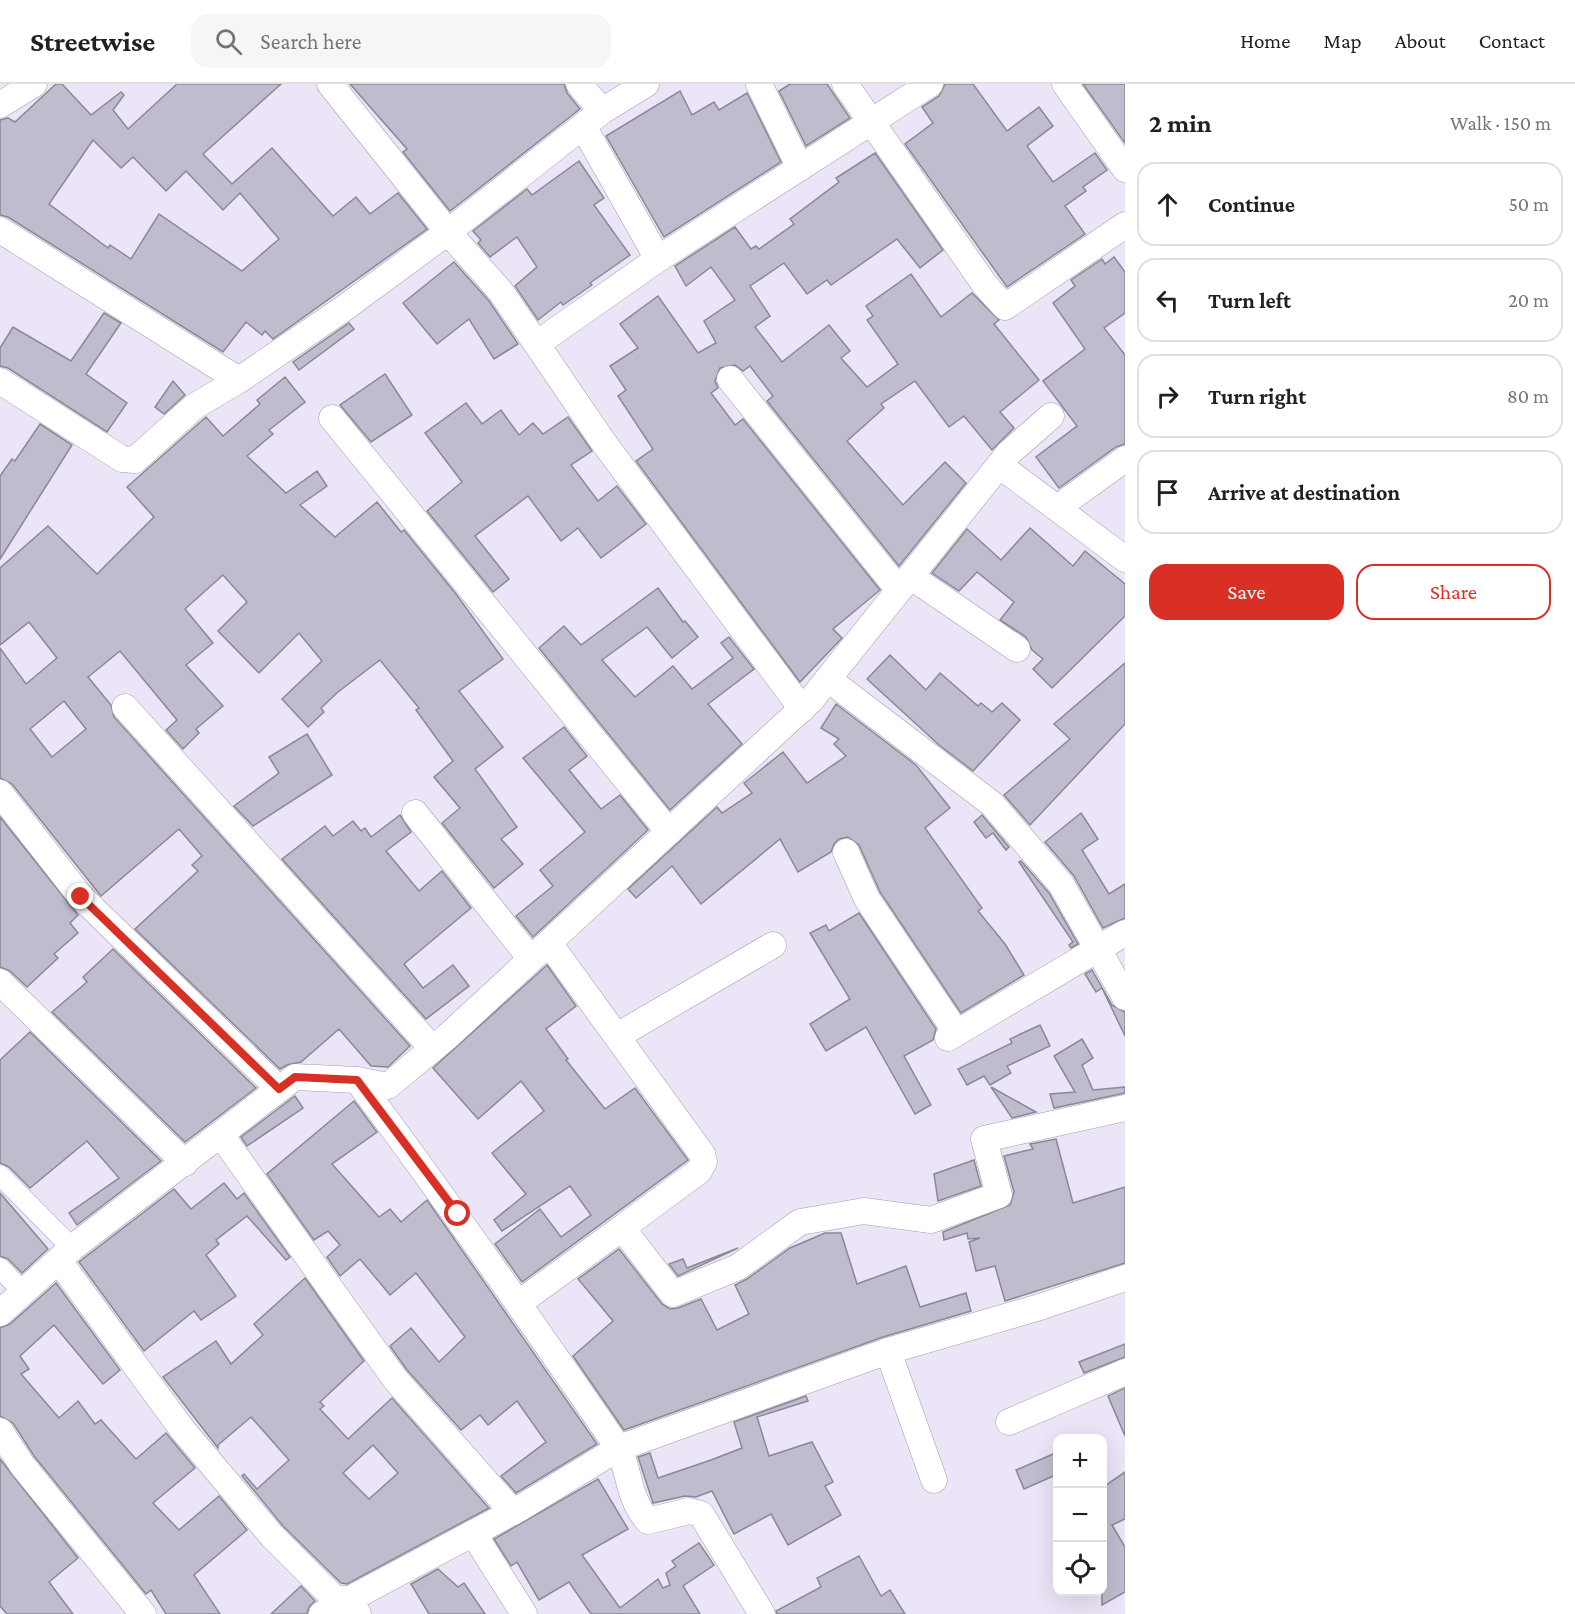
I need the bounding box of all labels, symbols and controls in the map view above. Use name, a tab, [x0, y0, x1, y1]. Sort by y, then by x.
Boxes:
search box	[191, 14, 611, 68]
icon: search	[212, 25, 245, 58]
text: Streetwise	[30, 26, 155, 57]
text: Search here	[260, 29, 361, 54]
text: Home	[1240, 29, 1290, 53]
text: Map	[1323, 29, 1362, 53]
text: About	[1395, 29, 1446, 53]
text: Contact	[1479, 29, 1545, 53]
text: 2 min	[1149, 109, 1212, 138]
text: Walk · 150 m	[1450, 112, 1551, 134]
icon: ahead	[1151, 188, 1184, 221]
text: Continue	[1208, 192, 1295, 217]
text: 50 m	[1508, 193, 1549, 215]
icon: left	[1151, 284, 1184, 317]
text: Turn left	[1208, 288, 1291, 313]
text: 20 m	[1508, 289, 1549, 311]
icon: right	[1151, 380, 1184, 413]
text: Turn right	[1208, 384, 1306, 409]
text: 80 m	[1507, 385, 1549, 407]
icon: arrive	[1151, 476, 1184, 509]
text: Arrive at destination	[1208, 480, 1400, 505]
button: Save	[1149, 564, 1344, 620]
button: Share	[1356, 564, 1551, 620]
route end	[67, 883, 93, 909]
route start	[444, 1200, 470, 1226]
map controls	[1053, 1434, 1107, 1596]
button: +	[1053, 1434, 1107, 1488]
button: −	[1053, 1488, 1107, 1542]
button: locate	[1053, 1542, 1107, 1596]

